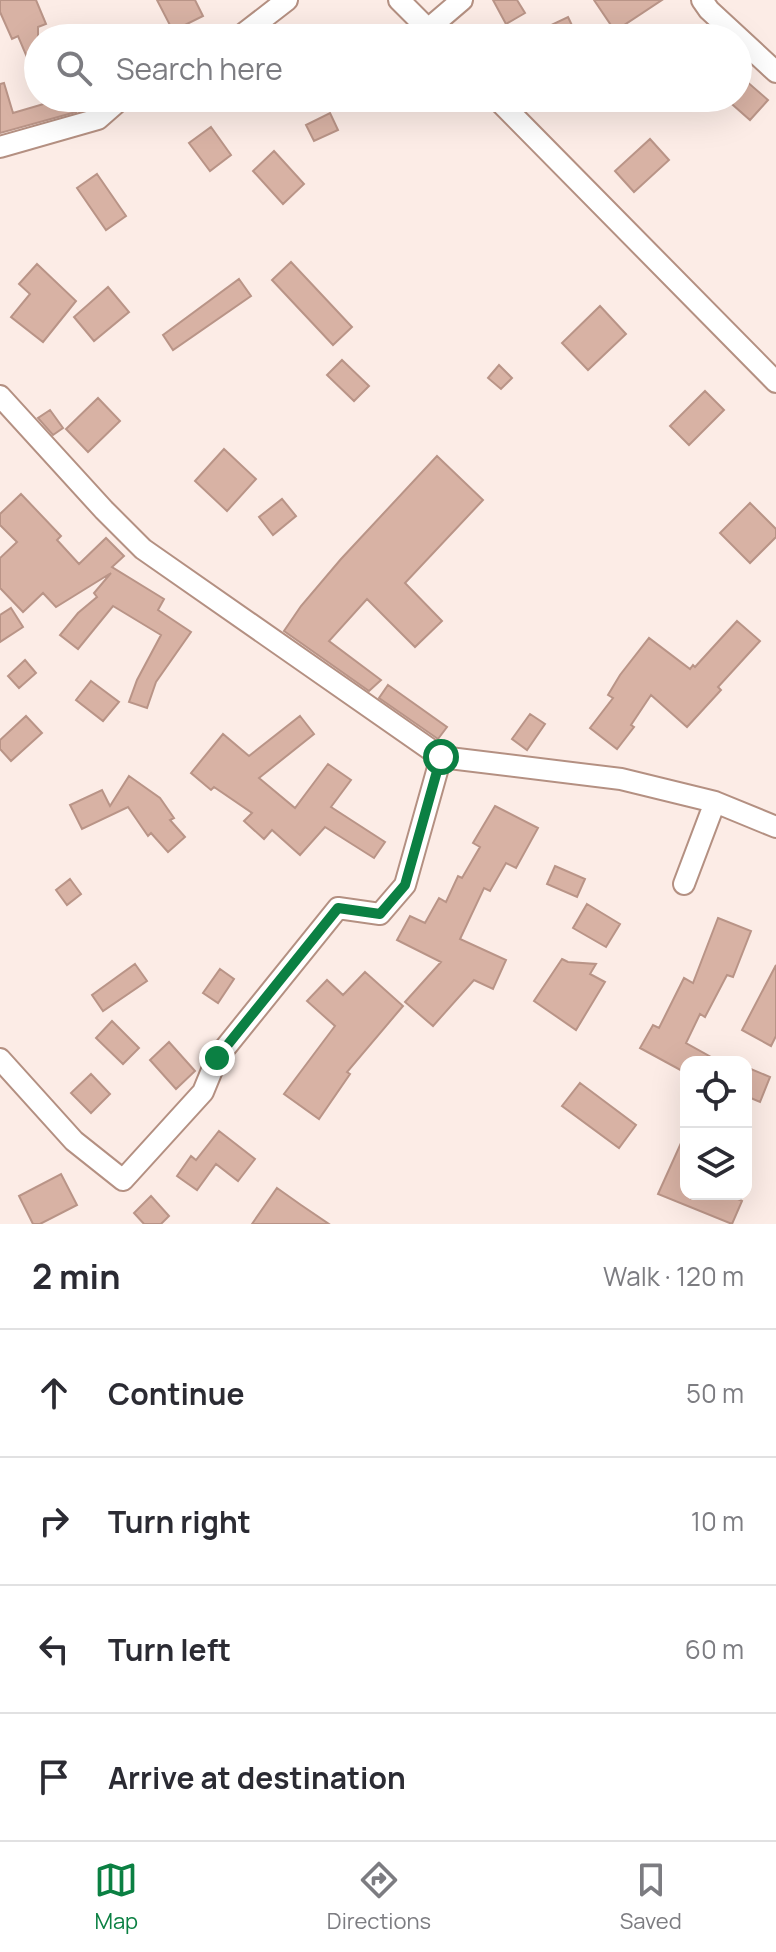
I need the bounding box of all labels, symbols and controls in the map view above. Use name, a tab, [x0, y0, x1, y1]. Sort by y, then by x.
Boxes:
search box	[24, 24, 752, 112]
icon: search	[52, 46, 96, 90]
text: Search here	[116, 48, 283, 89]
route start	[423, 739, 459, 775]
route end	[199, 1040, 235, 1076]
map controls	[680, 1056, 752, 1200]
button: locate	[680, 1056, 752, 1128]
button: layers	[680, 1128, 752, 1200]
text: 2 min	[32, 1253, 120, 1299]
text: Walk · 120 m	[603, 1258, 744, 1294]
icon: ahead	[32, 1371, 76, 1415]
text: Continue	[108, 1373, 244, 1414]
text: 50 m	[686, 1375, 744, 1411]
icon: right	[32, 1499, 76, 1543]
text: Turn right	[108, 1501, 251, 1542]
text: 10 m	[691, 1503, 744, 1539]
icon: left	[32, 1627, 76, 1671]
text: Turn left	[108, 1629, 231, 1670]
text: 60 m	[685, 1631, 744, 1667]
icon: arrive	[32, 1755, 76, 1799]
text: Arrive at destination	[108, 1757, 406, 1798]
tab: Map	[94, 1858, 138, 1936]
tab: Directions	[327, 1858, 431, 1936]
tab: Saved	[620, 1858, 682, 1936]

